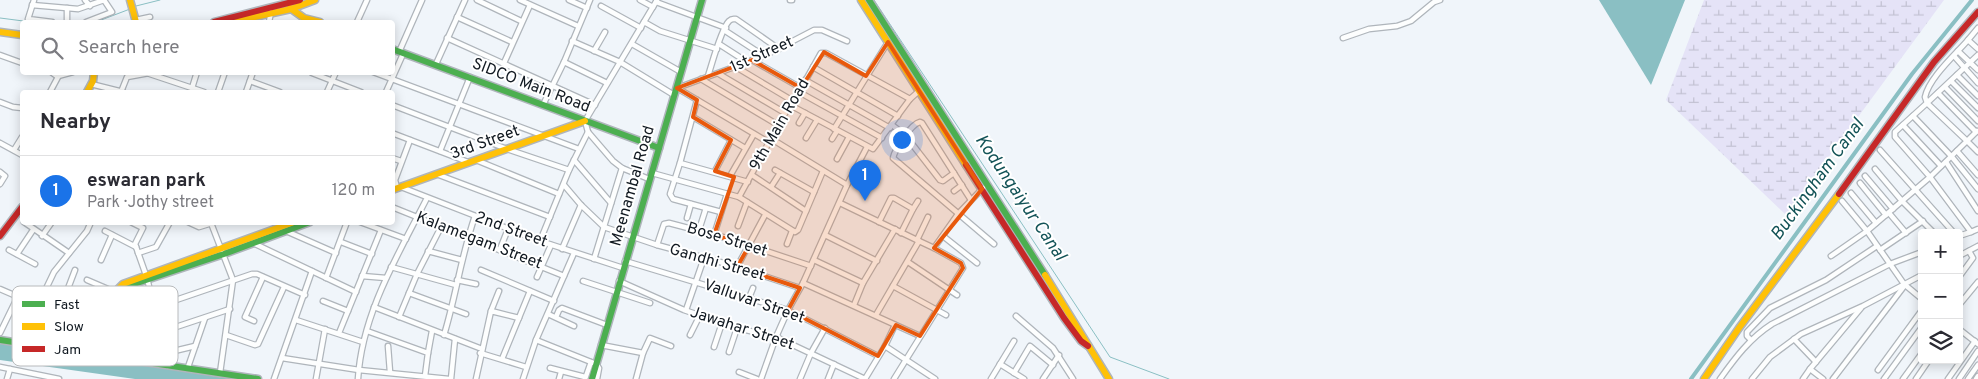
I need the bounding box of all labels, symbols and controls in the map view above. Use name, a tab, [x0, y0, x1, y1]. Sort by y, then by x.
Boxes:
search box	[20, 20, 395, 75]
street label: 1st Street	[727, 32, 797, 78]
icon: search	[38, 34, 66, 62]
text: Search here	[78, 36, 180, 60]
street label: SIDCO Main Road	[469, 54, 593, 118]
street label: 9th Main Road	[746, 76, 814, 174]
text: Nearby	[40, 109, 111, 136]
water label: Buckingham Canal	[1766, 113, 1871, 245]
street label: 3rd Street	[448, 121, 522, 165]
street label: Meenambal Road	[606, 123, 660, 249]
your location	[889, 127, 915, 153]
water label: Kodungaiyur Canal	[969, 130, 1072, 267]
pin: 1	[849, 160, 881, 201]
text: eswaran park	[87, 169, 206, 193]
text: 1	[53, 181, 59, 201]
text: 120 m	[332, 181, 375, 201]
text: Park · Jothy street	[87, 193, 214, 213]
street label: Kalamegam Street	[413, 208, 545, 274]
street label: 2nd Street	[472, 208, 550, 252]
street label: Bose Street	[684, 218, 770, 262]
map controls	[1918, 229, 1963, 364]
button: +	[1918, 229, 1963, 274]
street label: Gandhi Street	[667, 240, 767, 286]
button: −	[1918, 274, 1963, 319]
street label: Valluvar Street	[701, 275, 807, 329]
legend	[12, 286, 178, 366]
text: Fast	[54, 297, 80, 314]
street label: Jawahar Street	[687, 303, 797, 355]
text: Slow	[54, 319, 84, 336]
button: layers	[1918, 319, 1963, 364]
text: Jam	[54, 342, 81, 359]

